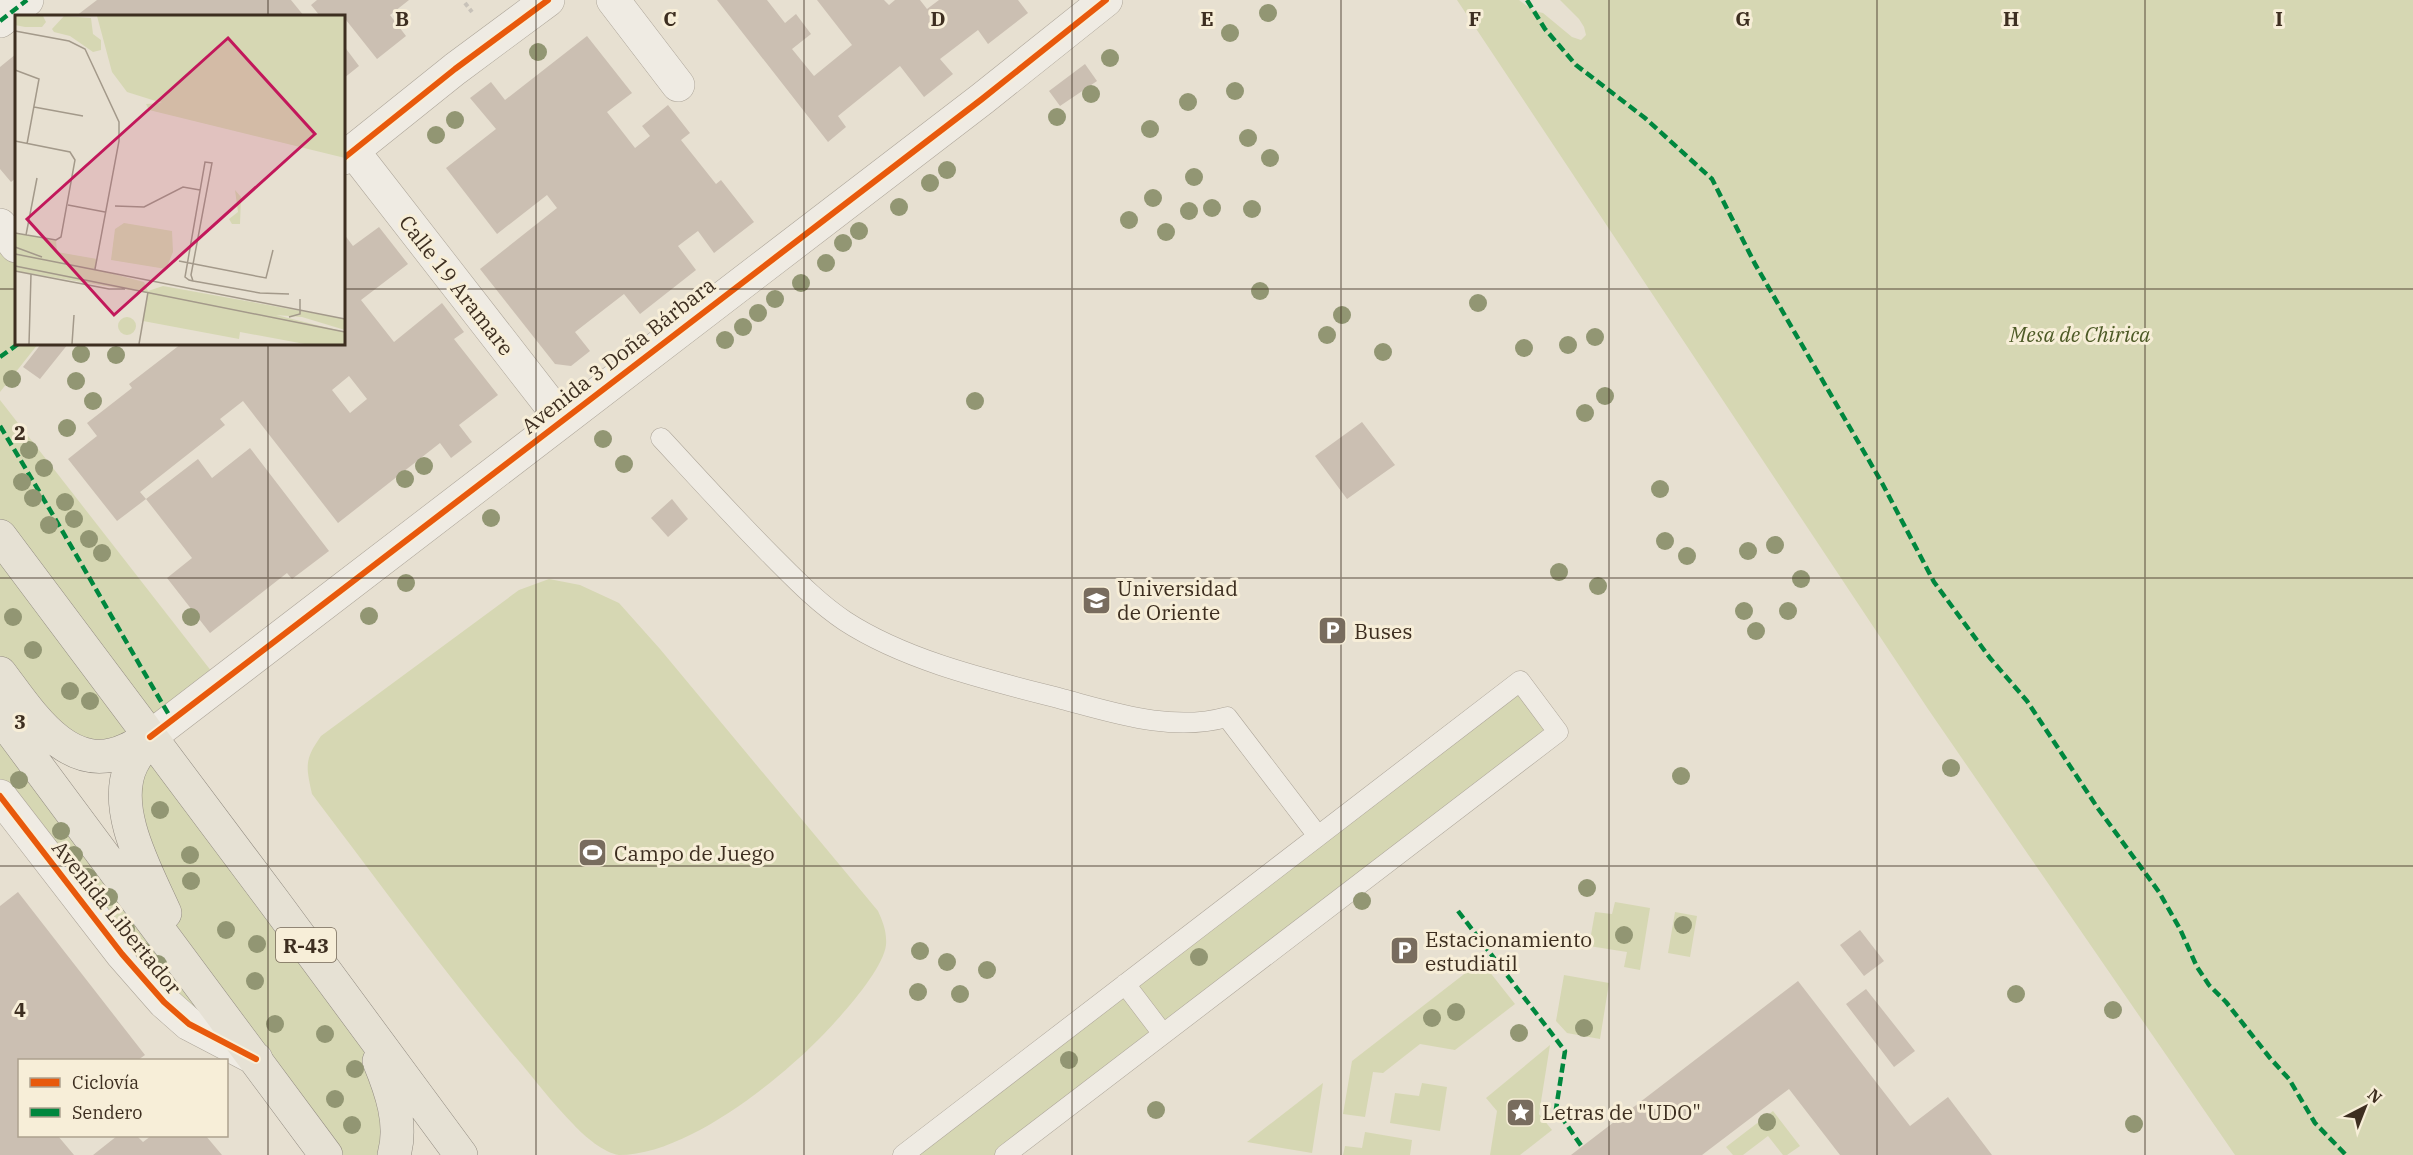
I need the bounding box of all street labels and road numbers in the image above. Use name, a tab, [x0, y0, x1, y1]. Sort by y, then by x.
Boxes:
street label: Calle 19 Aramare	[393, 209, 521, 361]
street label: Avenida 3 Doña Bárbara	[515, 270, 721, 440]
street label: Avenida Libertador	[46, 834, 188, 1000]
road number: R-43	[276, 928, 336, 962]

